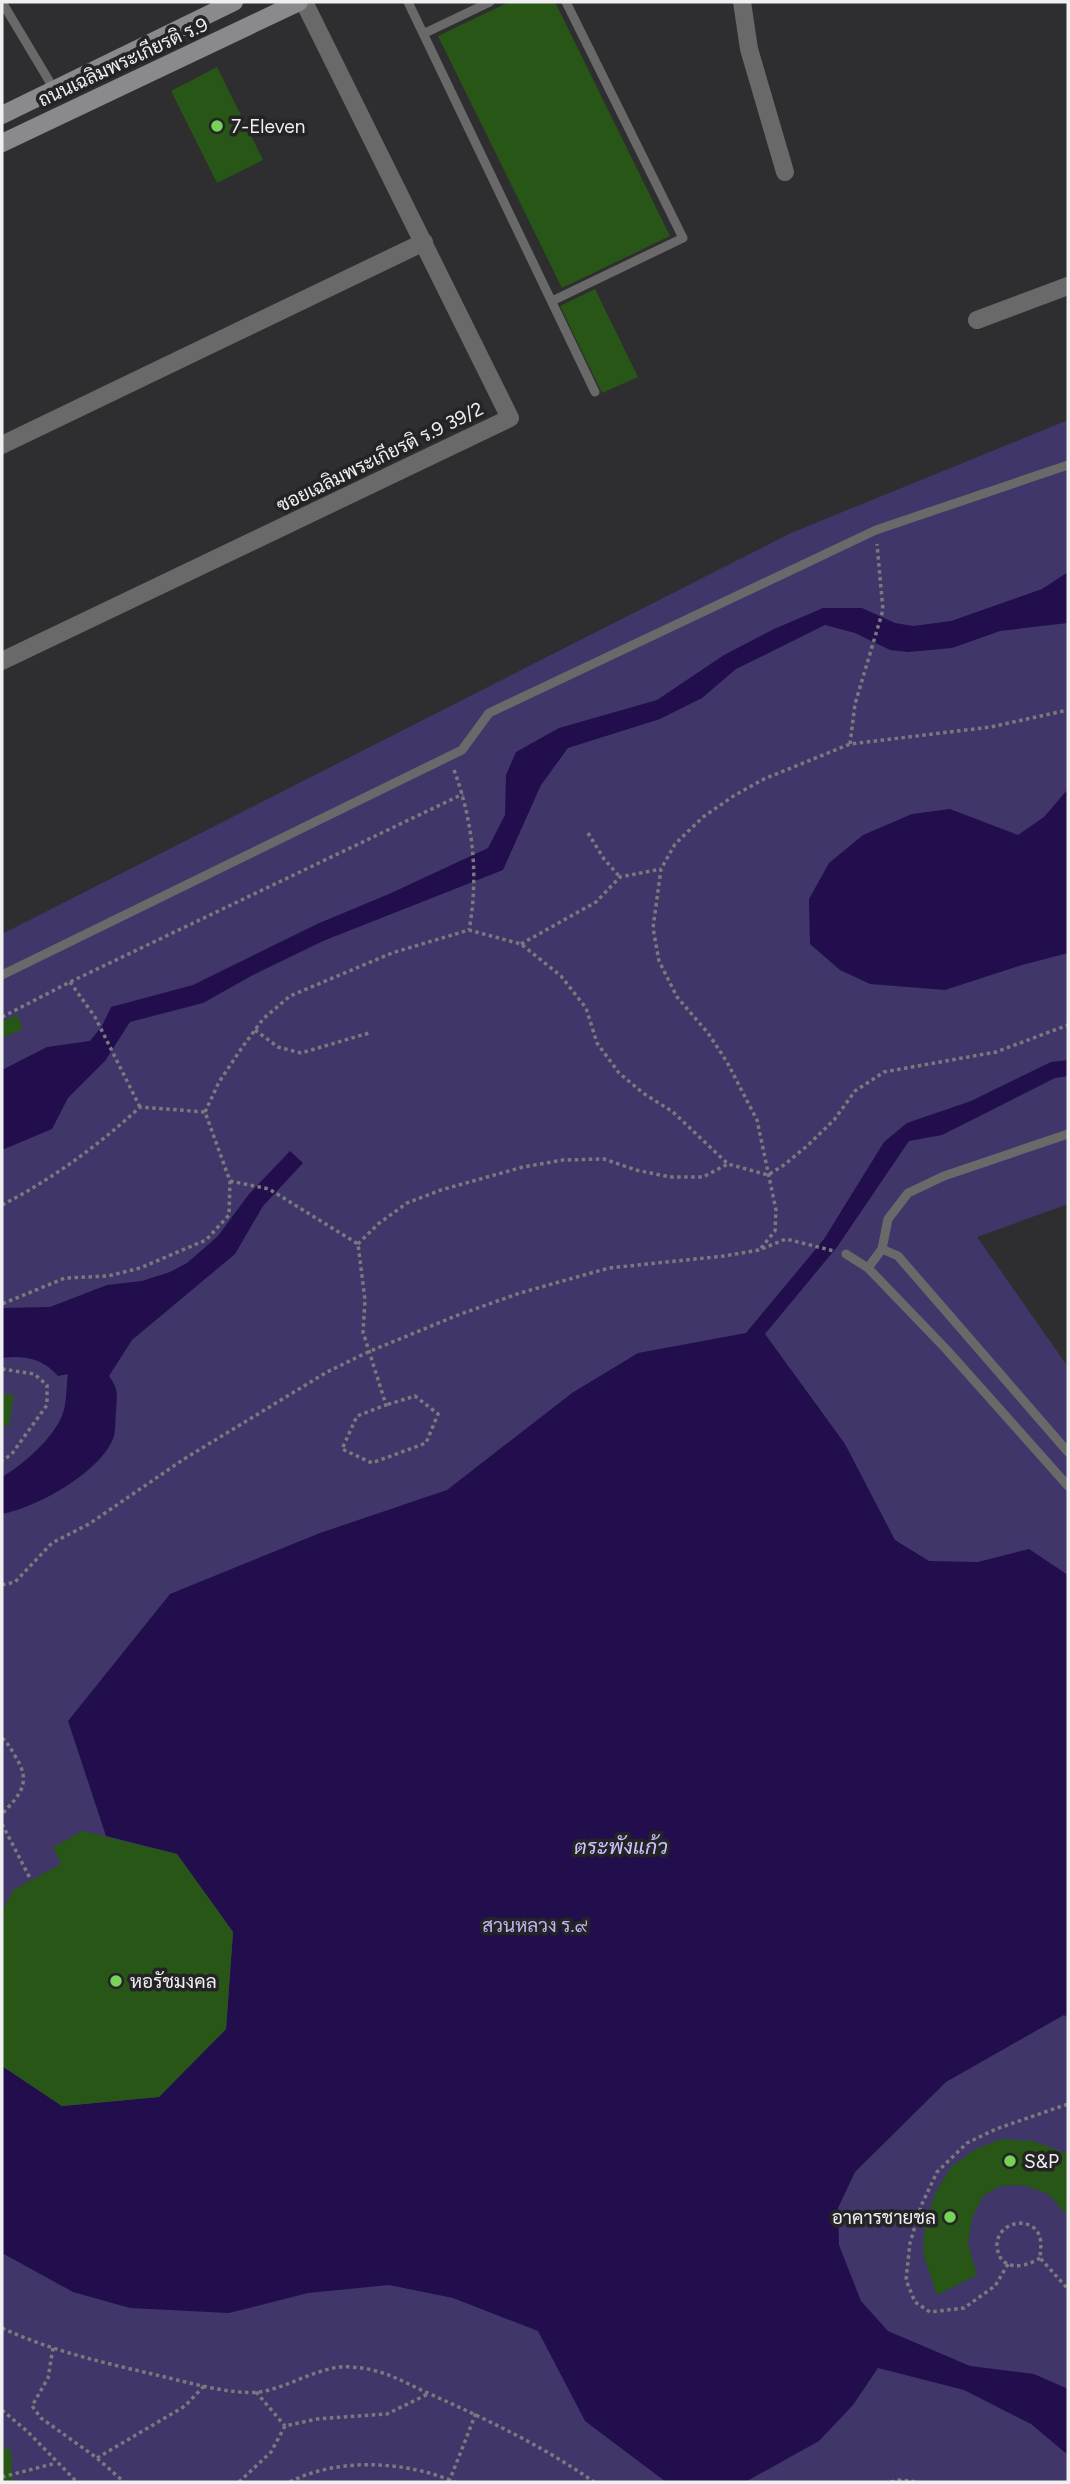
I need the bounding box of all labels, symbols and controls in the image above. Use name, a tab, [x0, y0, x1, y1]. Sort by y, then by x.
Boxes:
street label: ถนนเฉลิมพระเกียรติ ร.9	[34, 12, 212, 111]
place label: 7-Eleven	[231, 115, 305, 138]
marker: 7-Eleven	[209, 118, 225, 134]
street label: ซอยเฉลิมพระเกียรติ ร.9 39/2	[273, 396, 487, 517]
water label: ตระพังแก้ว	[574, 1834, 668, 1859]
park label: สวนหลวง ร.๙	[482, 1914, 588, 1937]
place label: หอรัชมงคล	[130, 1970, 217, 1993]
marker: หอรัชมงคล	[108, 1973, 124, 1989]
place label: S&P	[1024, 2150, 1059, 2173]
marker: S&P	[1002, 2153, 1018, 2169]
place label: อาคารชายชล	[832, 2206, 936, 2229]
marker: อาคารชายชล	[942, 2209, 958, 2225]

